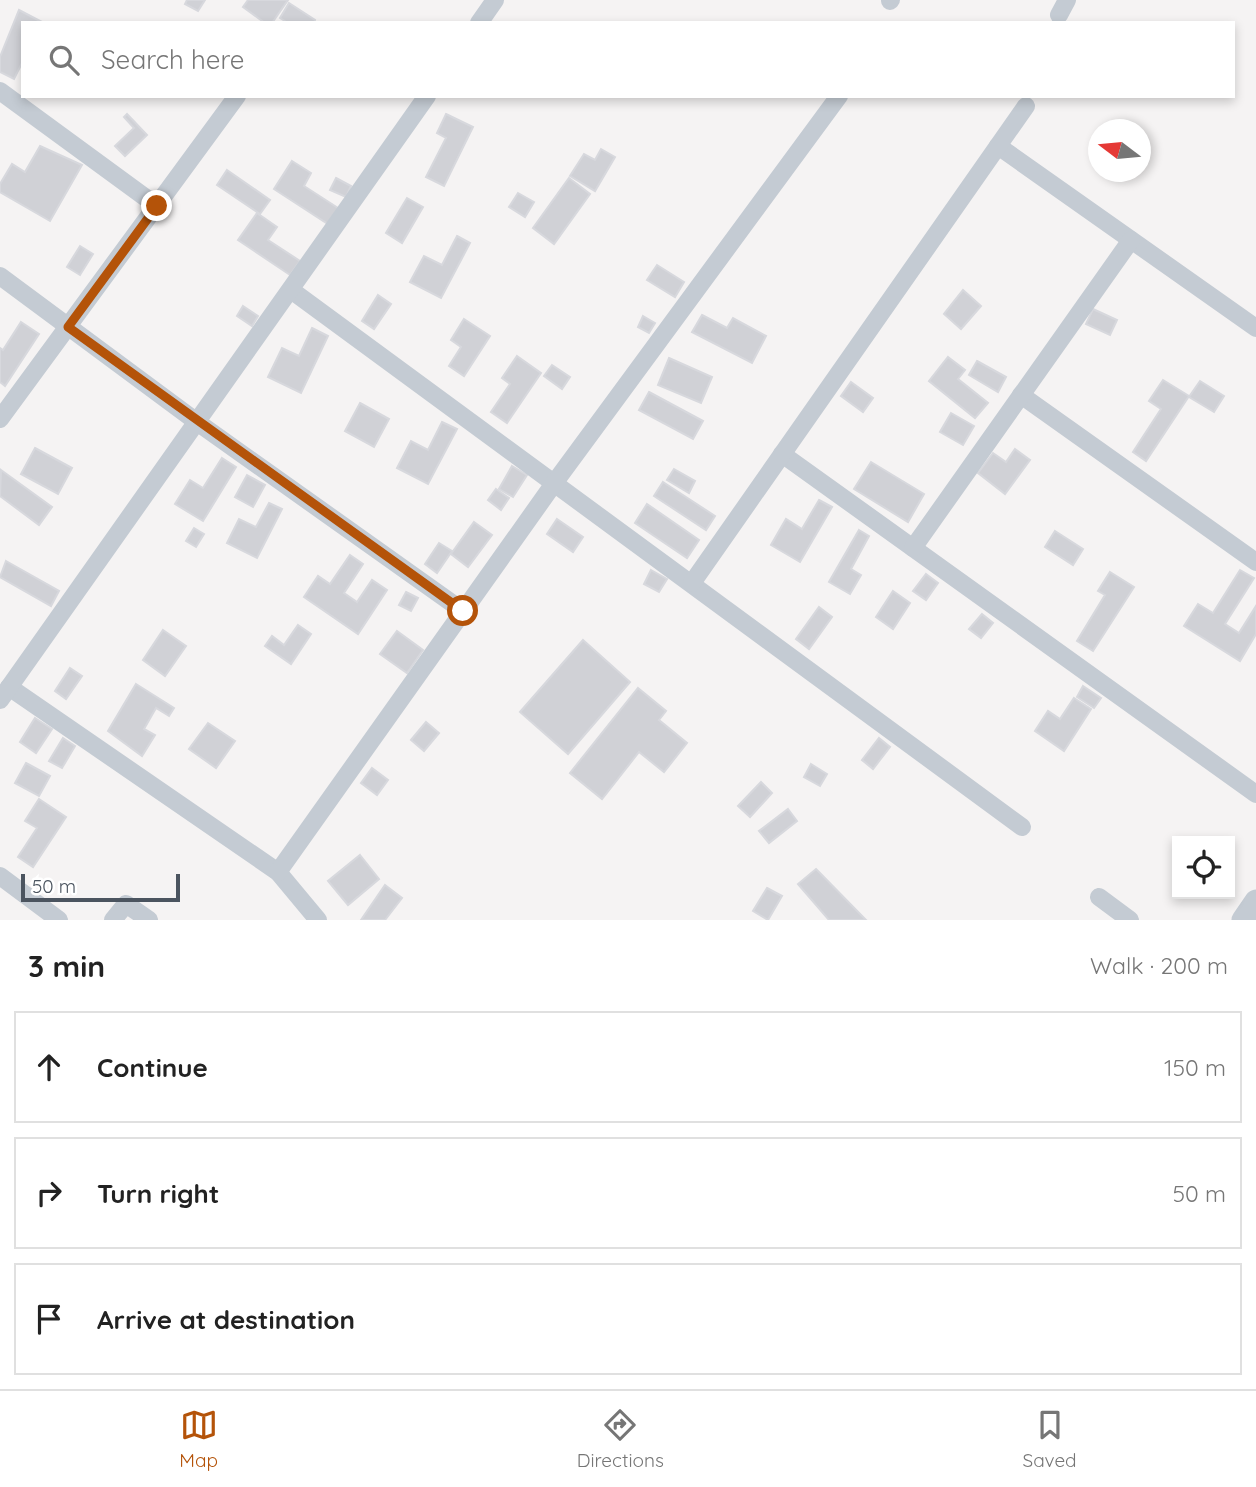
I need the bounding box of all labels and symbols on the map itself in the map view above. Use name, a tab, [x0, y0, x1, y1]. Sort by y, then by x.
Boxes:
north arrow	[1088, 119, 1151, 182]
route end	[141, 190, 172, 221]
route start	[447, 595, 478, 626]
scale bar	[21, 871, 180, 903]

